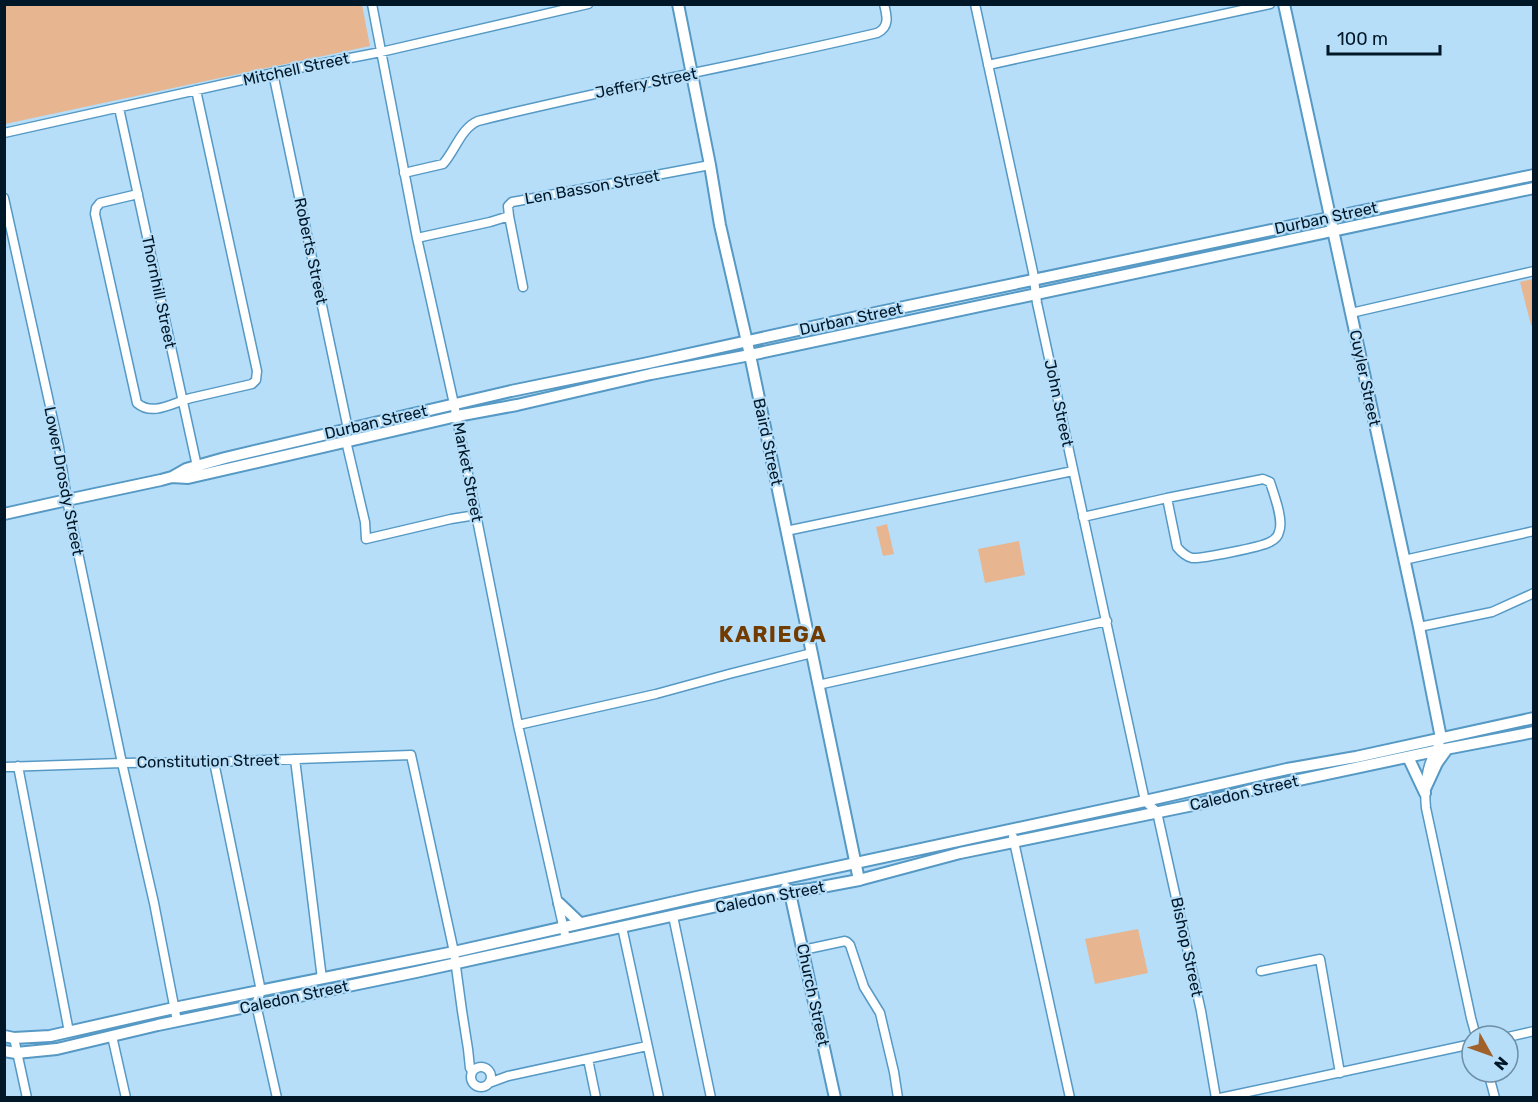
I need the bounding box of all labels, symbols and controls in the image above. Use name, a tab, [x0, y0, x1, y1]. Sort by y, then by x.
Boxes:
scale bar	[1328, 18, 1440, 56]
text: 100 m	[1337, 28, 1388, 50]
street label: Mitchell Street	[241, 48, 351, 90]
street label: Jeffery Street	[593, 64, 699, 102]
street label: Len Basson Street	[523, 166, 661, 208]
street label: Roberts Street	[290, 196, 332, 306]
street label: Durban Street	[1273, 198, 1379, 238]
street label: Thornhill Street	[138, 234, 180, 350]
street label: Durban Street	[798, 299, 904, 339]
street label: Cuyler Street	[1346, 328, 1384, 428]
street label: John Street	[1040, 358, 1078, 448]
street label: Baird Street	[749, 396, 787, 488]
street label: Durban Street	[323, 401, 429, 443]
street label: Lower Drosdy Street	[40, 405, 88, 557]
street label: Market Street	[449, 421, 487, 523]
district label: KARIEGA	[719, 621, 827, 648]
street label: Constitution Street	[136, 750, 280, 772]
street label: Caledon Street	[1188, 771, 1300, 815]
street label: Caledon Street	[714, 877, 826, 917]
street label: Bishop Street	[1167, 895, 1207, 999]
street label: Church Street	[793, 942, 833, 1048]
street label: Caledon Street	[238, 976, 350, 1018]
north arrow	[1460, 1024, 1520, 1084]
text: N	[1490, 1053, 1512, 1074]

